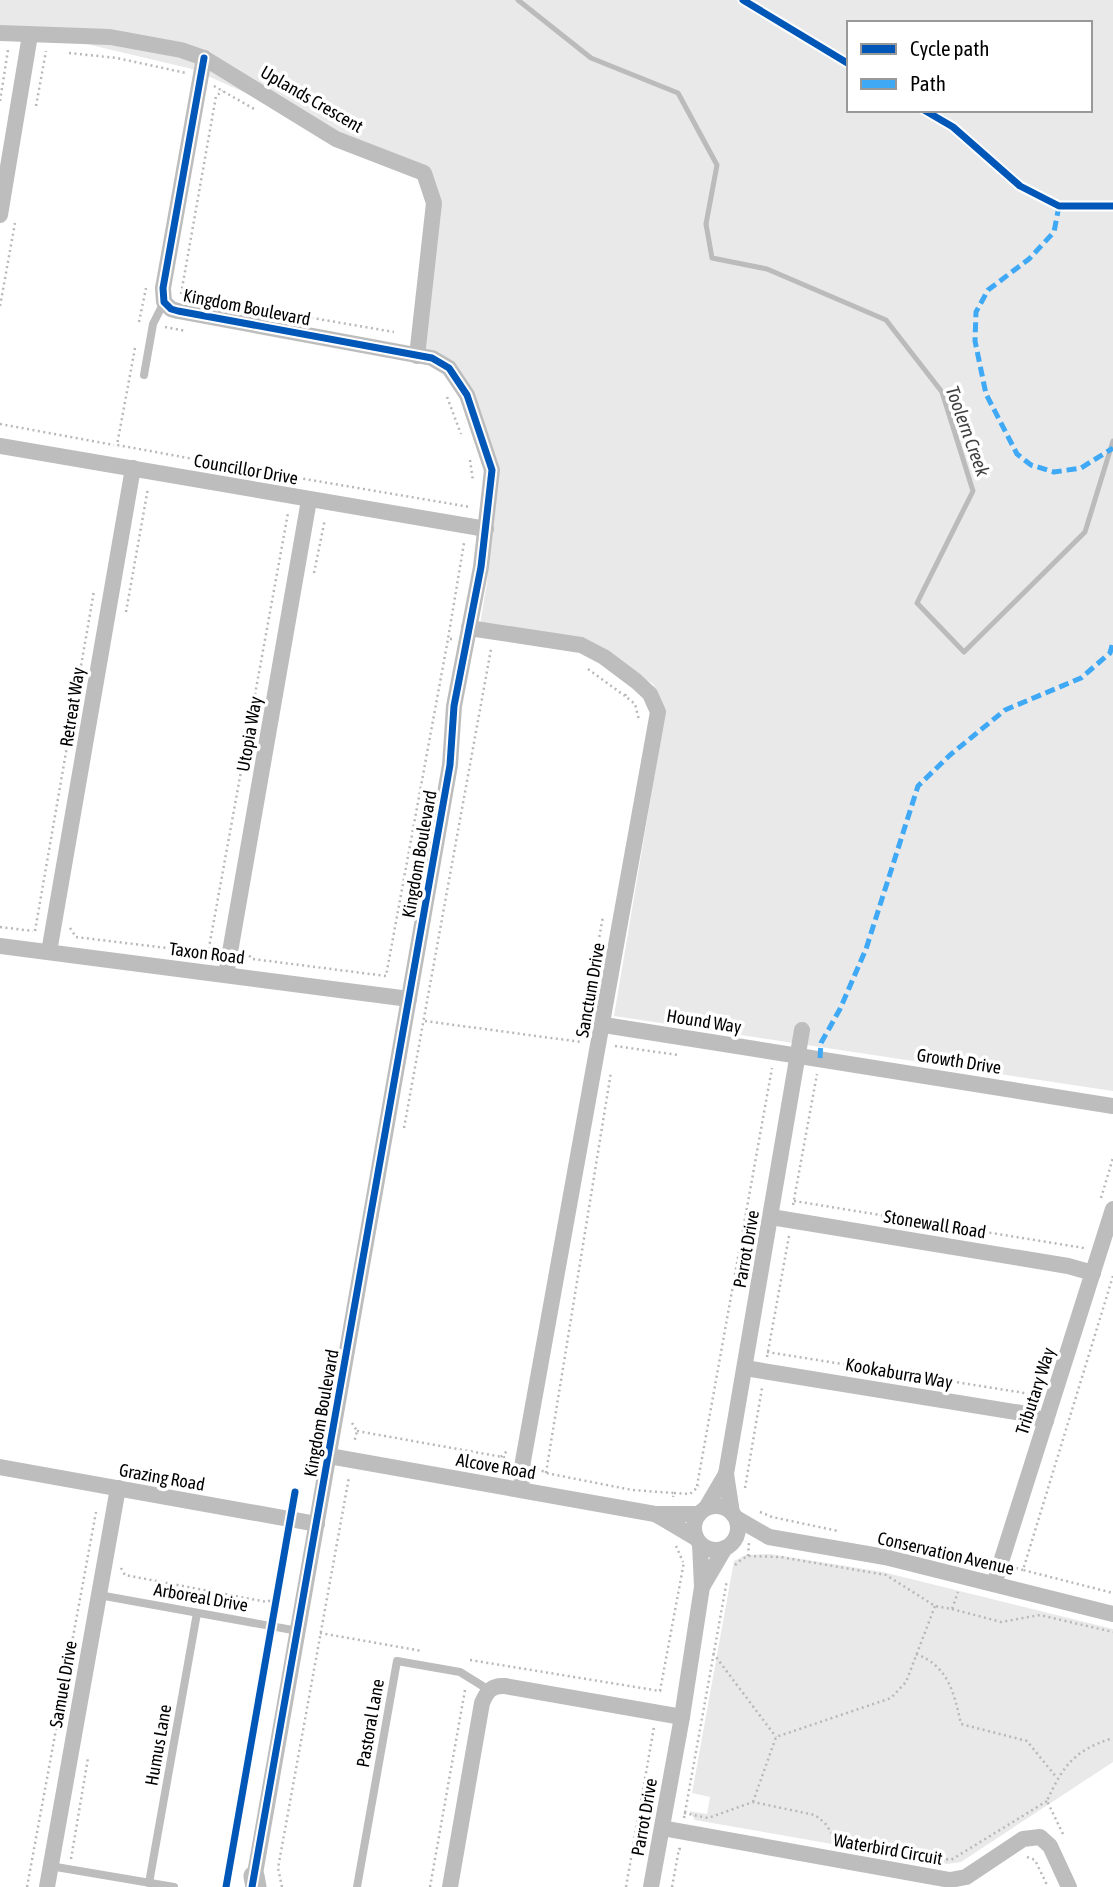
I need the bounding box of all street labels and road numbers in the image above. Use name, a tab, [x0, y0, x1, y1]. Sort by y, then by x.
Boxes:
street label: Uplands Crescent	[257, 61, 367, 137]
street label: Kingdom Boulevard	[182, 284, 312, 330]
street label: Councillor Drive	[192, 450, 300, 488]
street label: Retreat Way	[55, 666, 89, 748]
street label: Utopia Way	[232, 695, 266, 773]
street label: Kingdom Boulevard	[397, 789, 441, 919]
street label: Taxon Road	[168, 938, 246, 968]
street label: Sanctum Drive	[571, 941, 609, 1039]
street label: Hound Way	[665, 1005, 743, 1037]
street label: Growth Drive	[915, 1044, 1003, 1078]
street label: Stonewall Road	[882, 1206, 988, 1242]
street label: Parrot Drive	[729, 1209, 763, 1289]
street label: Tributary Way	[1011, 1345, 1059, 1437]
street label: Kingdom Boulevard	[299, 1348, 343, 1478]
street label: Kookaburra Way	[844, 1353, 954, 1393]
street label: Alcove Road	[454, 1449, 538, 1483]
street label: Grazing Road	[117, 1459, 207, 1495]
street label: Conservation Avenue	[876, 1527, 1016, 1579]
street label: Arboreal Drive	[152, 1578, 250, 1616]
street label: Samuel Drive	[45, 1639, 81, 1729]
street label: Pastoral Lane	[352, 1677, 388, 1769]
street label: Humus Lane	[141, 1703, 175, 1787]
street label: Parrot Drive	[627, 1777, 661, 1857]
street label: Waterbird Circuit	[832, 1829, 944, 1869]

